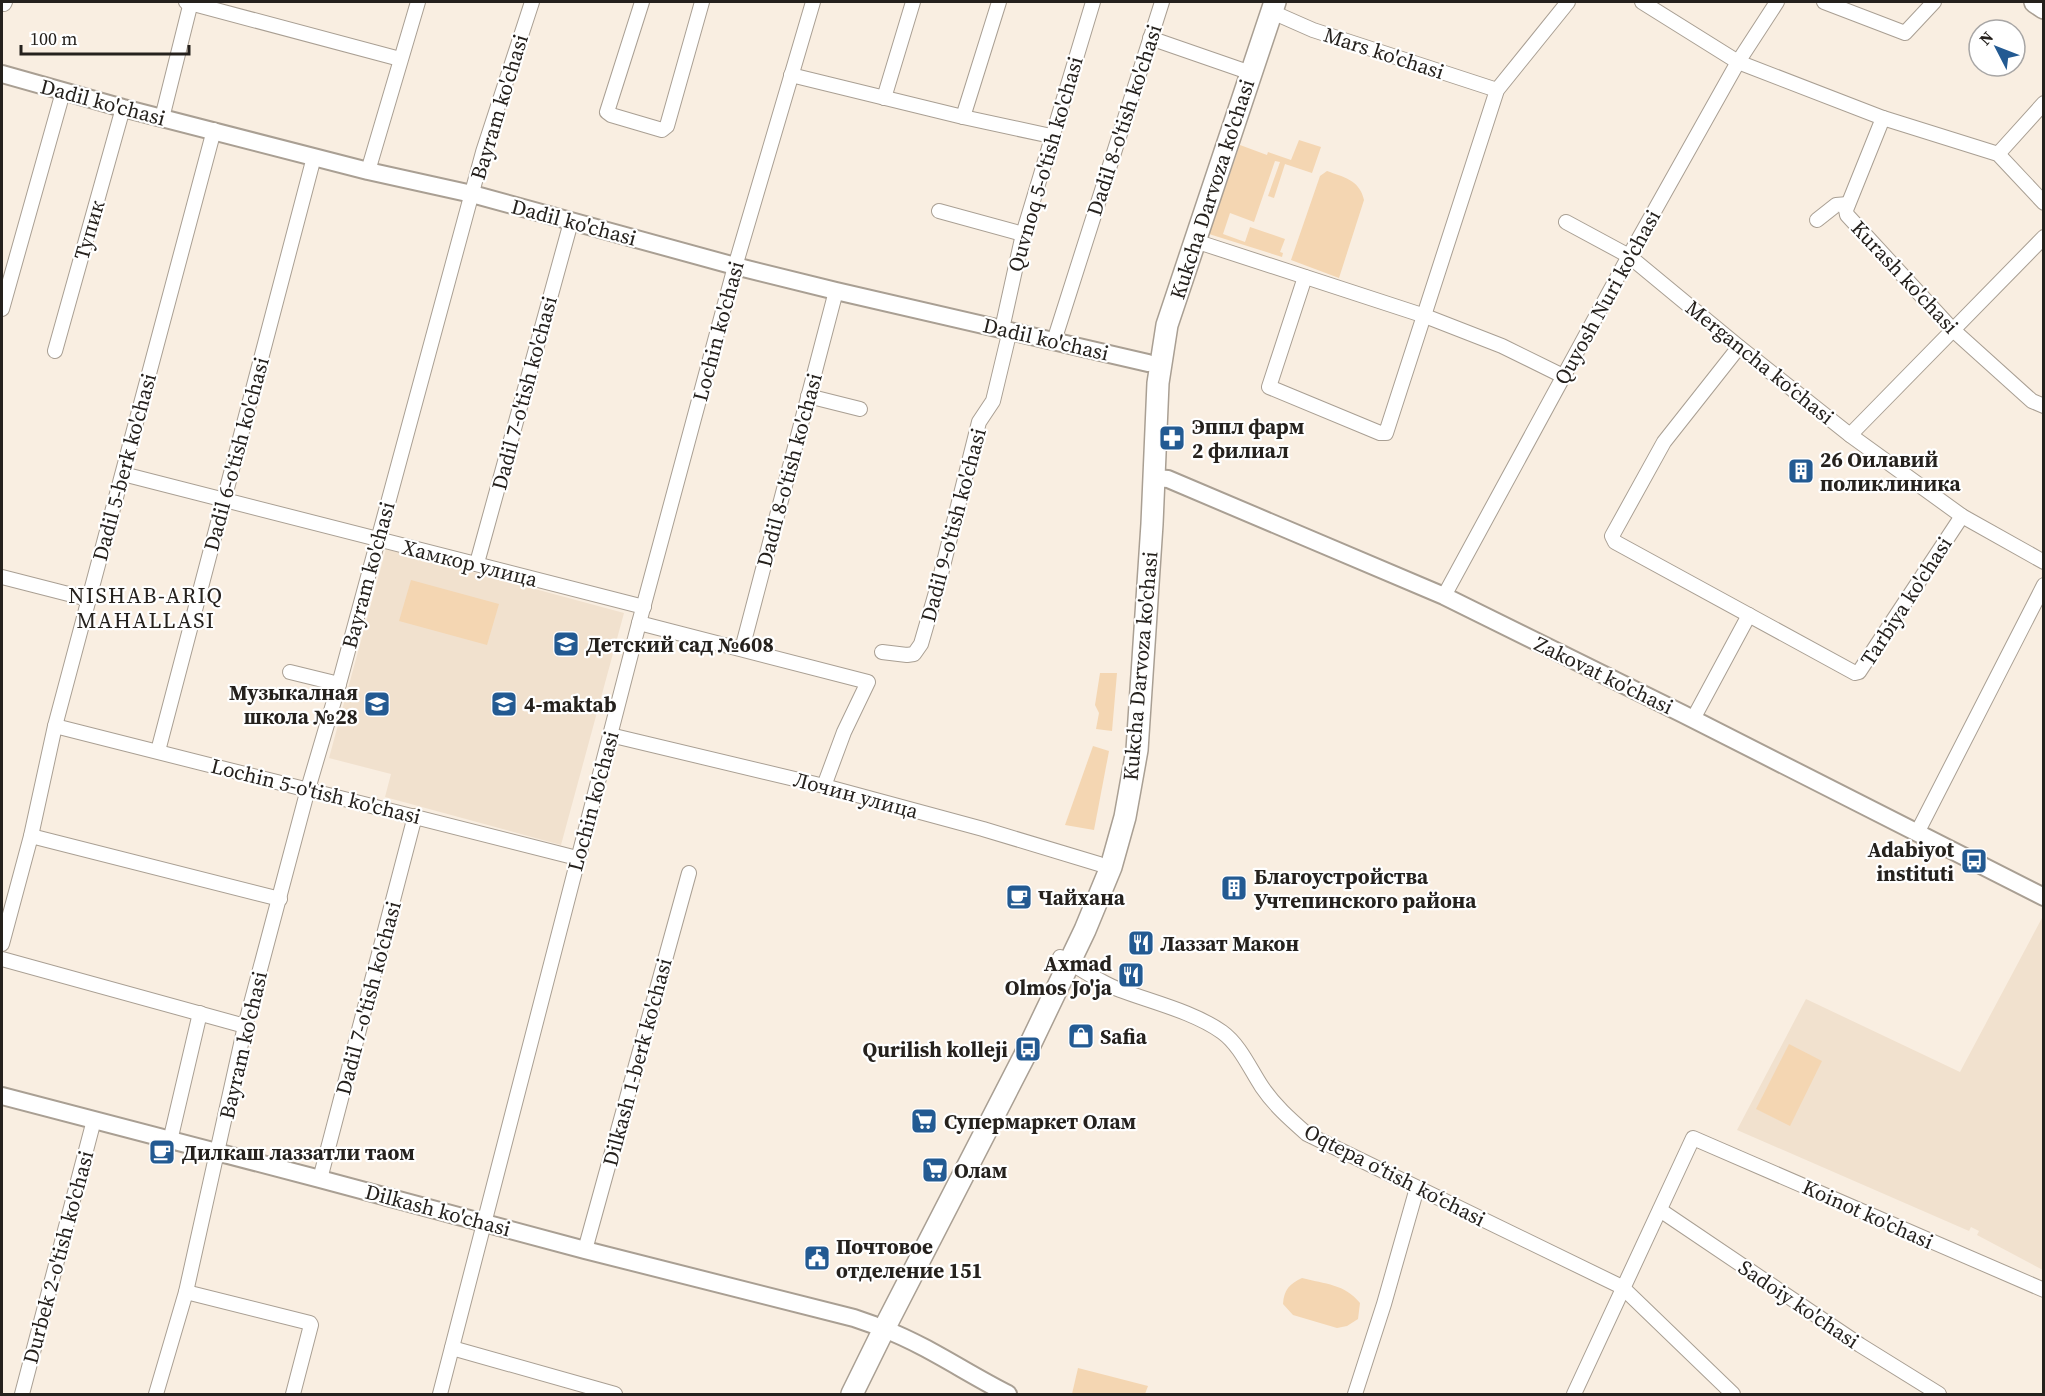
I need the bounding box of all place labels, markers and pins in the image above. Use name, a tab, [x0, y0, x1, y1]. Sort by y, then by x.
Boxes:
place label: Эппл фарм 2 филиал	[1192, 412, 1304, 465]
pharmacy icon: Эппл фарм 2 филиал	[1157, 423, 1187, 453]
place label: 26 Оилавий поликлиника	[1820, 445, 1961, 498]
building icon: 26 Оилавий поликлиника	[1786, 456, 1816, 486]
school or university icon: Детский сад №608	[551, 629, 581, 659]
place label: Детский сад №608	[586, 630, 774, 659]
place label: Музыкалная школа №28	[229, 678, 358, 731]
school or university icon: Музыкалная школа №28	[362, 689, 392, 719]
school or university icon: 4-maktab	[489, 689, 519, 719]
place label: 4-maktab	[524, 690, 617, 719]
place label: Adabiyot instituti	[1868, 835, 1954, 888]
bus stop icon: Adabiyot instituti	[1959, 846, 1989, 876]
place label: Благоустройства Учтепинского района	[1254, 862, 1477, 915]
building icon: Благоустройства Учтепинского района	[1219, 873, 1249, 903]
cafe icon: Чайхана	[1004, 882, 1034, 912]
place label: Чайхана	[1038, 883, 1126, 912]
restaurant icon: Лаззат Макон	[1126, 928, 1156, 958]
place label: Лаззат Макон	[1160, 929, 1299, 958]
place label: Axmad Olmos Jo'ja	[1005, 949, 1113, 1002]
restaurant icon: Axmad Olmos Jo'ja	[1116, 960, 1146, 990]
shop icon: Safia	[1066, 1021, 1096, 1051]
place label: Safia	[1100, 1022, 1148, 1051]
bus stop icon: Qurilish kolleji	[1013, 1034, 1043, 1064]
place label: Qurilish kolleji	[863, 1035, 1008, 1064]
supermarket icon: Супермаркет Олам	[909, 1106, 939, 1136]
place label: Супермаркет Олам	[944, 1107, 1136, 1136]
cafe icon: Дилкаш лаззатли таом	[147, 1137, 177, 1167]
place label: Дилкаш лаззатли таом	[182, 1138, 415, 1167]
supermarket icon: Олам	[920, 1155, 950, 1185]
place label: Олам	[954, 1156, 1007, 1185]
place label: Почтовое отделение 151	[836, 1232, 983, 1285]
public building icon: Почтовое отделение 151	[802, 1243, 832, 1273]

